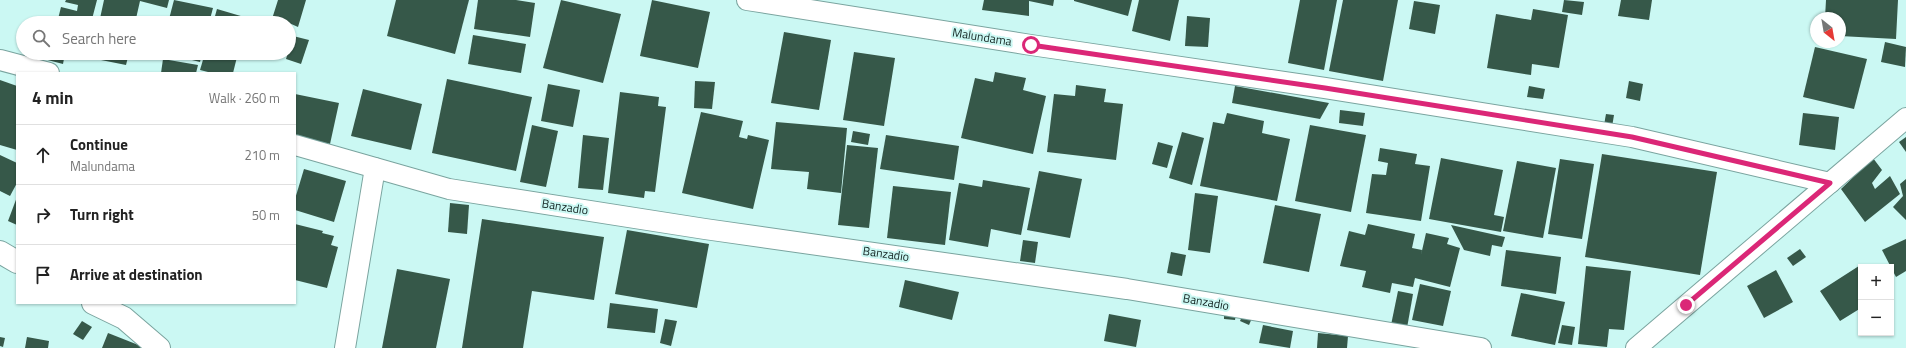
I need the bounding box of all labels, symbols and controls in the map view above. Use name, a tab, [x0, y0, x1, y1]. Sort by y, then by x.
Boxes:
north arrow	[1810, 12, 1846, 48]
search box	[16, 16, 296, 60]
street label: Malundama	[951, 22, 1013, 51]
icon: search	[30, 27, 52, 49]
text: Search here	[62, 27, 136, 50]
route start	[1022, 36, 1040, 54]
text: 4 min	[32, 85, 73, 111]
text: Walk · 260 m	[209, 88, 280, 108]
text: Continue	[70, 133, 128, 156]
icon: ahead	[32, 144, 54, 166]
text: 210 m	[244, 145, 280, 165]
text: Malundama	[70, 156, 135, 176]
street label: Banzadio	[541, 193, 590, 220]
text: Turn right	[70, 203, 134, 226]
icon: right	[32, 204, 54, 226]
text: 50 m	[252, 205, 280, 225]
street label: Banzadio	[862, 241, 910, 266]
text: Arrive at destination	[70, 263, 203, 286]
icon: arrive	[32, 264, 54, 286]
map controls	[1858, 264, 1894, 336]
button: +	[1858, 264, 1894, 300]
street label: Banzadio	[1181, 288, 1231, 315]
route end	[1677, 296, 1695, 314]
button: −	[1858, 300, 1894, 336]

